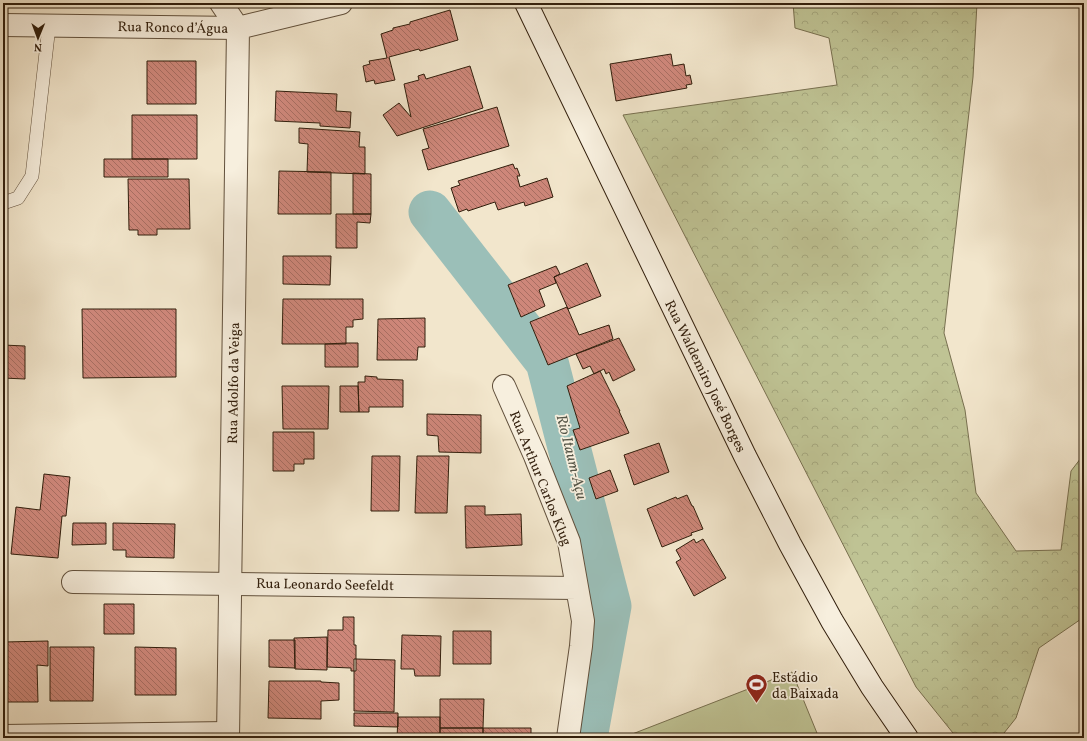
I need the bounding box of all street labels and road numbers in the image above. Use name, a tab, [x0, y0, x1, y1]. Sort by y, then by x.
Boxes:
street label: Rua Ronco d’Água	[118, 18, 228, 39]
street label: Rua Waldemiro José Borges	[659, 297, 750, 456]
street label: Rua Adolfo da Veiga	[224, 322, 245, 444]
street label: Rua Arthur Carlos Klug	[504, 408, 575, 549]
street label: Rua Leonardo Seefeldt	[256, 575, 394, 596]

